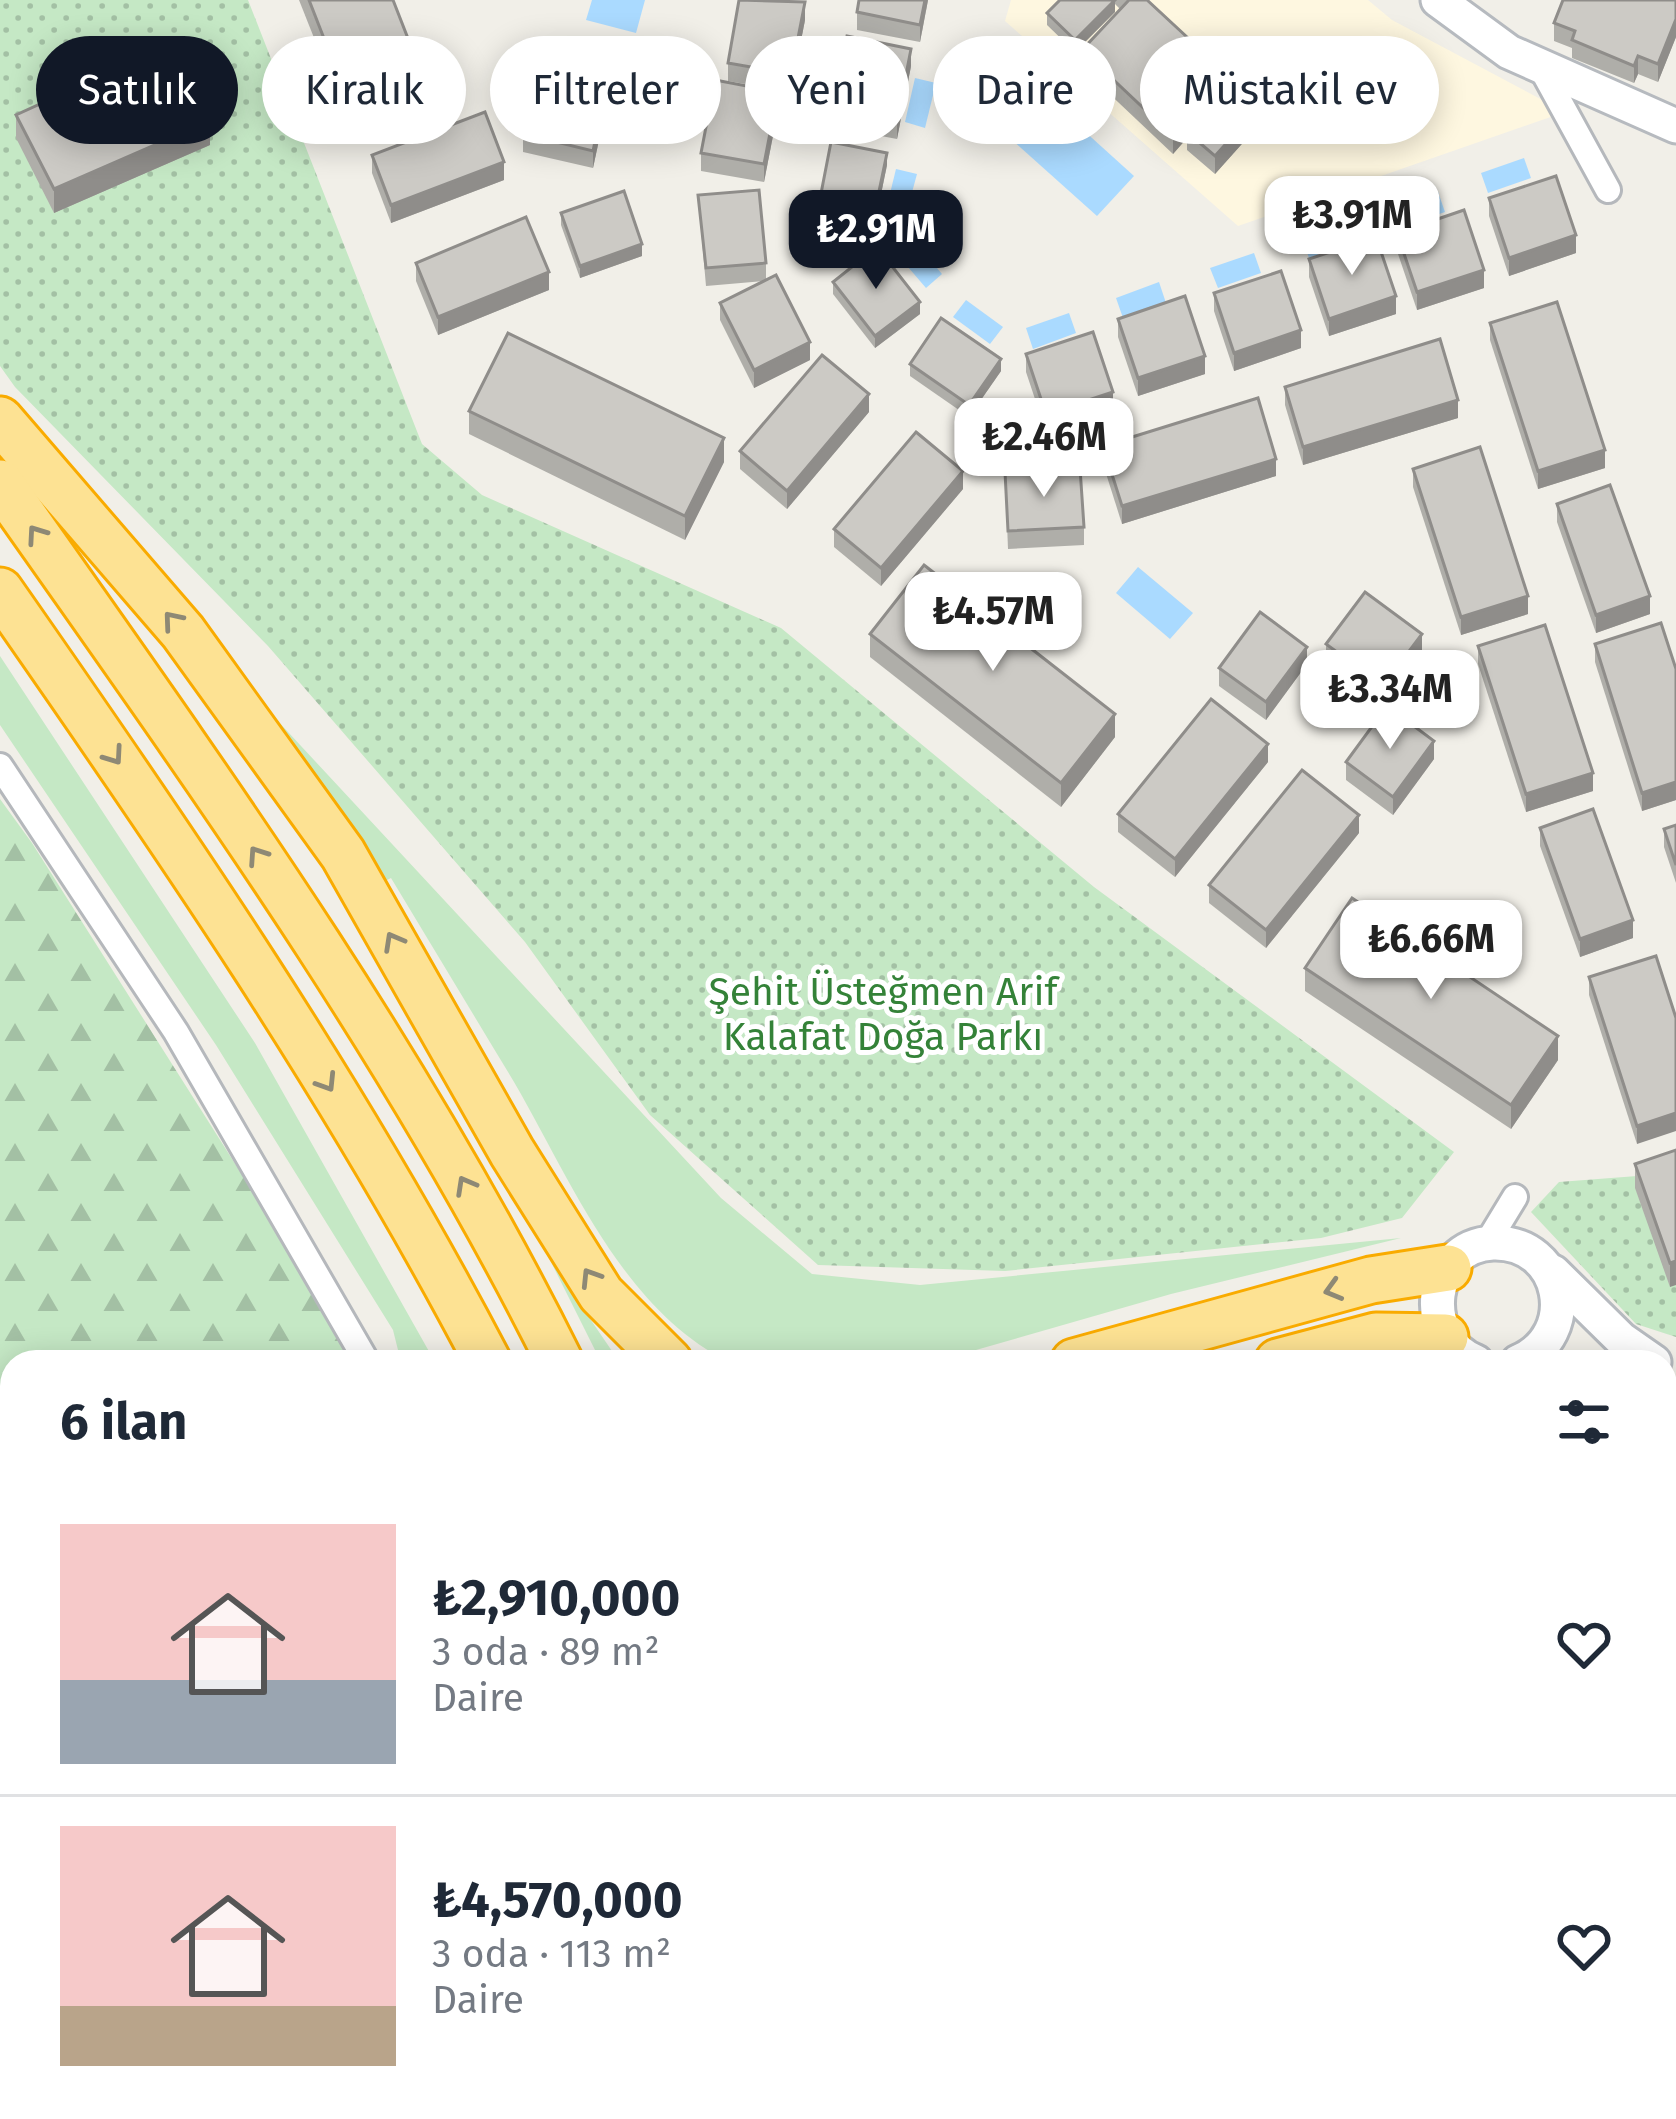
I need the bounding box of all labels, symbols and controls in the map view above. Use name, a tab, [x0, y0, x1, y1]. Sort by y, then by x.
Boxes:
chip: Satılık	[36, 36, 238, 144]
chip: Kiralık	[262, 36, 466, 144]
chip: Filtreler	[490, 36, 721, 144]
chip: Yeni	[745, 36, 909, 144]
chip: Daire	[933, 36, 1116, 144]
chip: Müstakil ev	[1140, 36, 1439, 144]
pin: ₺3.91M	[1254, 176, 1450, 278]
pin: ₺2.91M	[778, 190, 974, 292]
text: ₺3.91M	[1292, 192, 1412, 238]
text: ₺2.91M	[816, 206, 936, 252]
pin: ₺2.46M	[946, 398, 1142, 500]
text: ₺2.46M	[981, 414, 1107, 460]
one-way arrow	[28, 525, 50, 547]
pin: ₺4.57M	[895, 572, 1091, 674]
text: ₺4.57M	[932, 588, 1054, 634]
one-way arrow	[165, 612, 187, 634]
pin: ₺3.34M	[1292, 650, 1488, 752]
text: ₺3.34M	[1327, 666, 1453, 712]
one-way arrow	[100, 742, 122, 764]
one-way arrow	[250, 846, 272, 868]
pin: ₺6.66M	[1333, 900, 1529, 1002]
text: ₺6.66M	[1367, 916, 1495, 962]
one-way arrow	[384, 932, 407, 953]
park label: Şehit Üsteğmen Arif Kalafat Doğa Parkı	[709, 969, 1060, 1060]
one-way arrow	[313, 1069, 335, 1091]
one-way arrow	[456, 1176, 479, 1198]
one-way arrow	[583, 1268, 605, 1290]
one-way arrow	[1323, 1276, 1344, 1301]
icon: filters	[1551, 1389, 1617, 1455]
text: 6 ilan	[60, 1391, 188, 1453]
text: ₺2,910,000	[432, 1567, 680, 1629]
icon: home	[156, 1572, 300, 1716]
icon: heart	[1551, 1611, 1617, 1677]
text: 3 oda · 89 m²	[432, 1629, 660, 1675]
text: Daire	[432, 1675, 524, 1721]
text: ₺4,570,000	[432, 1869, 683, 1931]
icon: home	[156, 1874, 300, 2018]
icon: heart	[1551, 1913, 1617, 1979]
text: 3 oda · 113 m²	[432, 1931, 671, 1977]
text: Daire	[432, 1977, 524, 2023]

